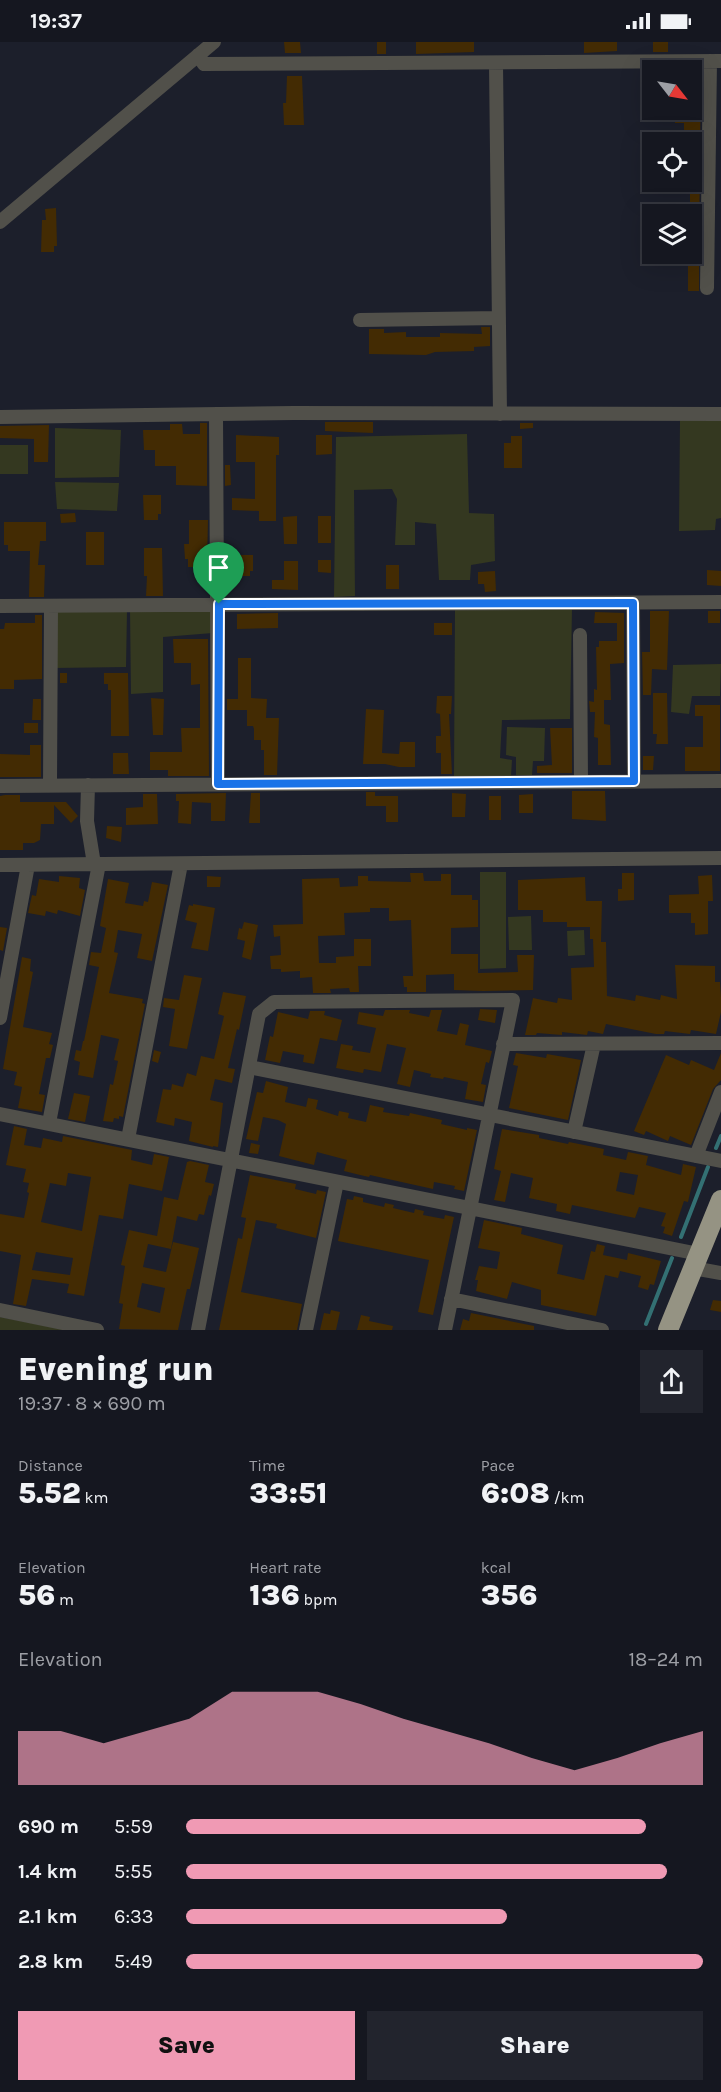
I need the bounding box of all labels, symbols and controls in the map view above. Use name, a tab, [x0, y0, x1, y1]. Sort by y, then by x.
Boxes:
text: 19:37	[30, 8, 82, 34]
north arrow	[642, 60, 702, 120]
map controls	[642, 60, 702, 264]
button: locate	[642, 132, 702, 192]
button: layers	[642, 204, 702, 264]
pin	[193, 542, 244, 604]
icon: arrive	[202, 551, 235, 584]
text: Evening run	[18, 1350, 214, 1388]
button: share	[640, 1350, 703, 1413]
text: 19:37 · 8 × 690 m	[18, 1392, 166, 1415]
text: Distance	[18, 1456, 83, 1475]
text: Time	[249, 1456, 285, 1475]
text: Pace	[481, 1456, 515, 1475]
text: 5.52	[18, 1475, 81, 1511]
text: 33:51	[249, 1475, 327, 1511]
text: 6:08	[481, 1475, 550, 1511]
text: km	[81, 1488, 108, 1507]
text: /km	[550, 1488, 585, 1507]
text: Elevation	[18, 1558, 86, 1577]
text: Heart rate	[249, 1558, 321, 1577]
text: kcal	[481, 1558, 511, 1577]
text: 56	[18, 1577, 55, 1613]
text: 136	[249, 1577, 300, 1613]
text: 356	[481, 1577, 538, 1613]
text: m	[55, 1590, 74, 1609]
text: bpm	[300, 1590, 337, 1609]
text: Elevation	[18, 1648, 103, 1671]
text: 18–24 m	[628, 1648, 703, 1671]
text: 690 m	[18, 1815, 79, 1838]
text: 5:59	[114, 1815, 153, 1838]
text: 1.4 km	[18, 1860, 77, 1883]
text: 5:55	[114, 1860, 152, 1883]
text: 2.1 km	[18, 1905, 77, 1928]
text: 6:33	[114, 1905, 154, 1928]
text: 2.8 km	[18, 1950, 83, 1973]
text: 5:49	[114, 1950, 153, 1973]
button: Save	[18, 2011, 355, 2080]
button: Share	[367, 2011, 703, 2080]

